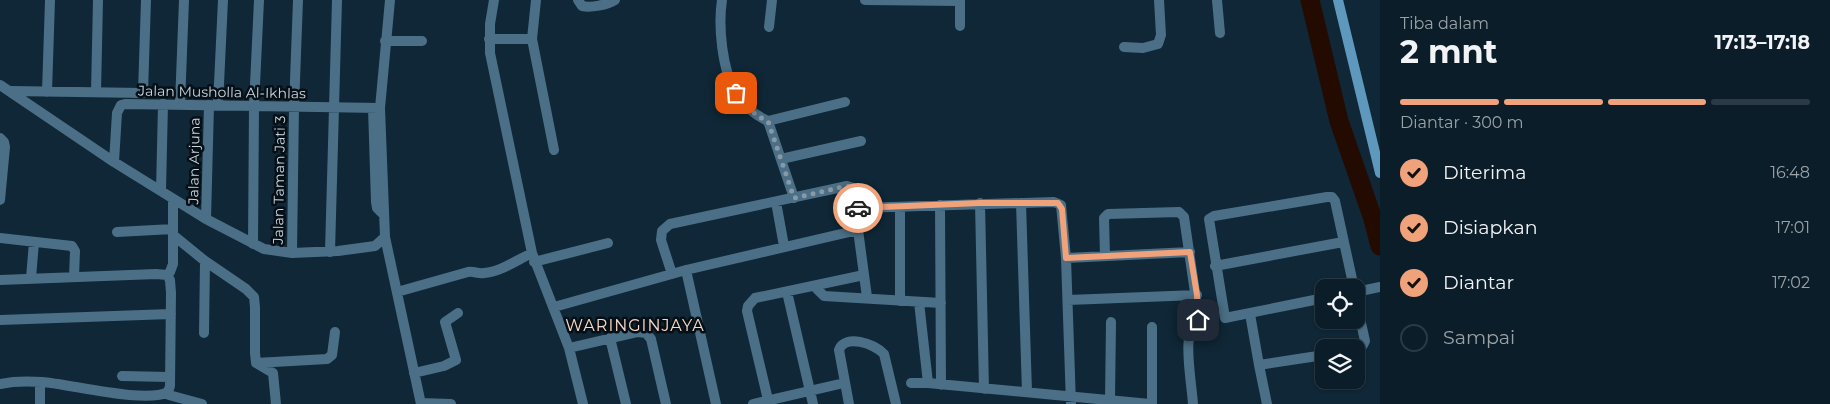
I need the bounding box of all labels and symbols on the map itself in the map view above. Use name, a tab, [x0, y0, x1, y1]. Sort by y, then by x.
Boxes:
pin	[715, 72, 757, 114]
street label: Jalan Musholla Al-Ikhlas	[137, 82, 306, 102]
street label: Jalan Taman Jati 3	[269, 115, 289, 246]
street label: Jalan Arjuna	[184, 117, 204, 206]
courier	[833, 183, 883, 233]
pin	[1177, 299, 1219, 341]
district label: WARINGINJAYA	[565, 316, 705, 335]

